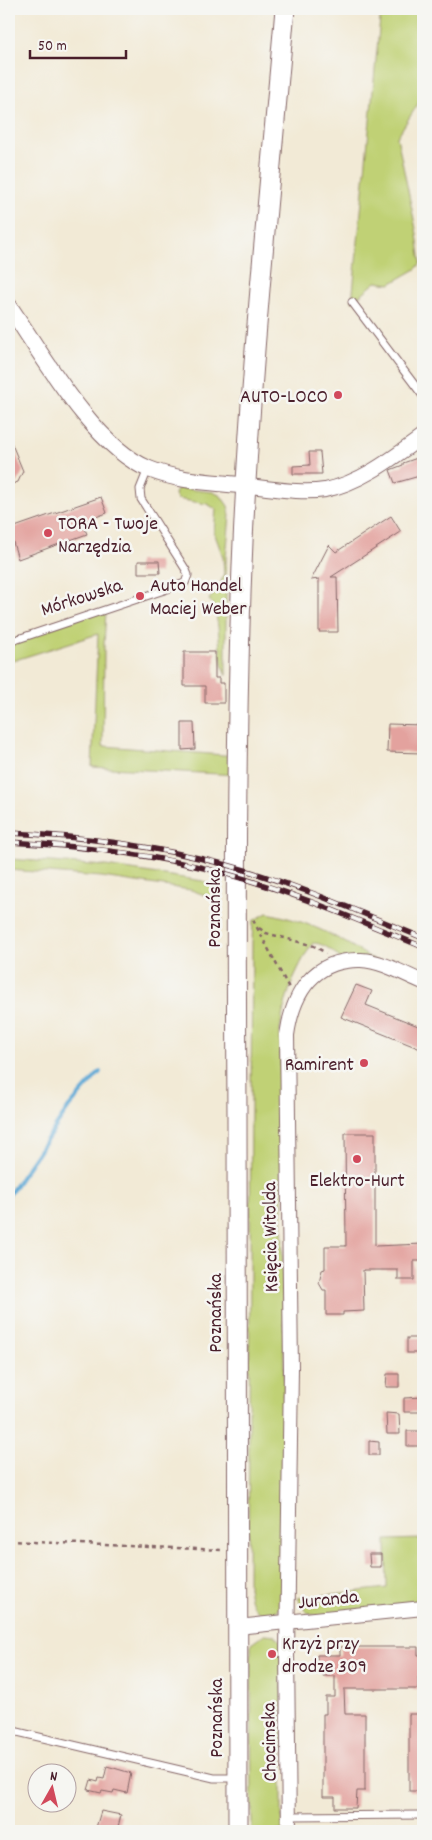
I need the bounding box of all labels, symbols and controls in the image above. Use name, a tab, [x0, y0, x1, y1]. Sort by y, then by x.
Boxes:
scale bar	[30, 28, 126, 60]
text: 50 m	[38, 36, 67, 58]
place label: AUTO-LOCO	[240, 384, 328, 412]
marker: AUTO-LOCO	[332, 389, 344, 401]
place label: TORA - Twoje Narzędzia	[58, 511, 158, 562]
marker: TORA - Twoje Narzędzia	[42, 527, 54, 539]
street label: Mórkowska	[38, 572, 127, 625]
place label: Auto Handel Maciej Weber	[150, 573, 247, 624]
marker: Auto Handel Maciej Weber	[134, 590, 146, 602]
street label: Poznańska	[202, 868, 230, 948]
place label: Ramirent	[285, 1052, 354, 1080]
marker: Ramirent	[358, 1057, 370, 1069]
marker: Elektro-Hurt	[351, 1153, 363, 1165]
place label: Elektro-Hurt	[309, 1168, 405, 1196]
street label: Księcia Witolda	[257, 1181, 287, 1293]
street label: Poznańska	[203, 1273, 231, 1353]
street label: Juranda	[297, 1584, 361, 1618]
place label: Krzyż przy drodze 309	[282, 1631, 367, 1682]
marker: Krzyż przy drodze 309	[266, 1648, 278, 1660]
street label: Poznańska	[204, 1678, 232, 1758]
street label: Chocimska	[256, 1701, 286, 1782]
north arrow	[28, 1762, 78, 1812]
text: N	[49, 1767, 58, 1788]

